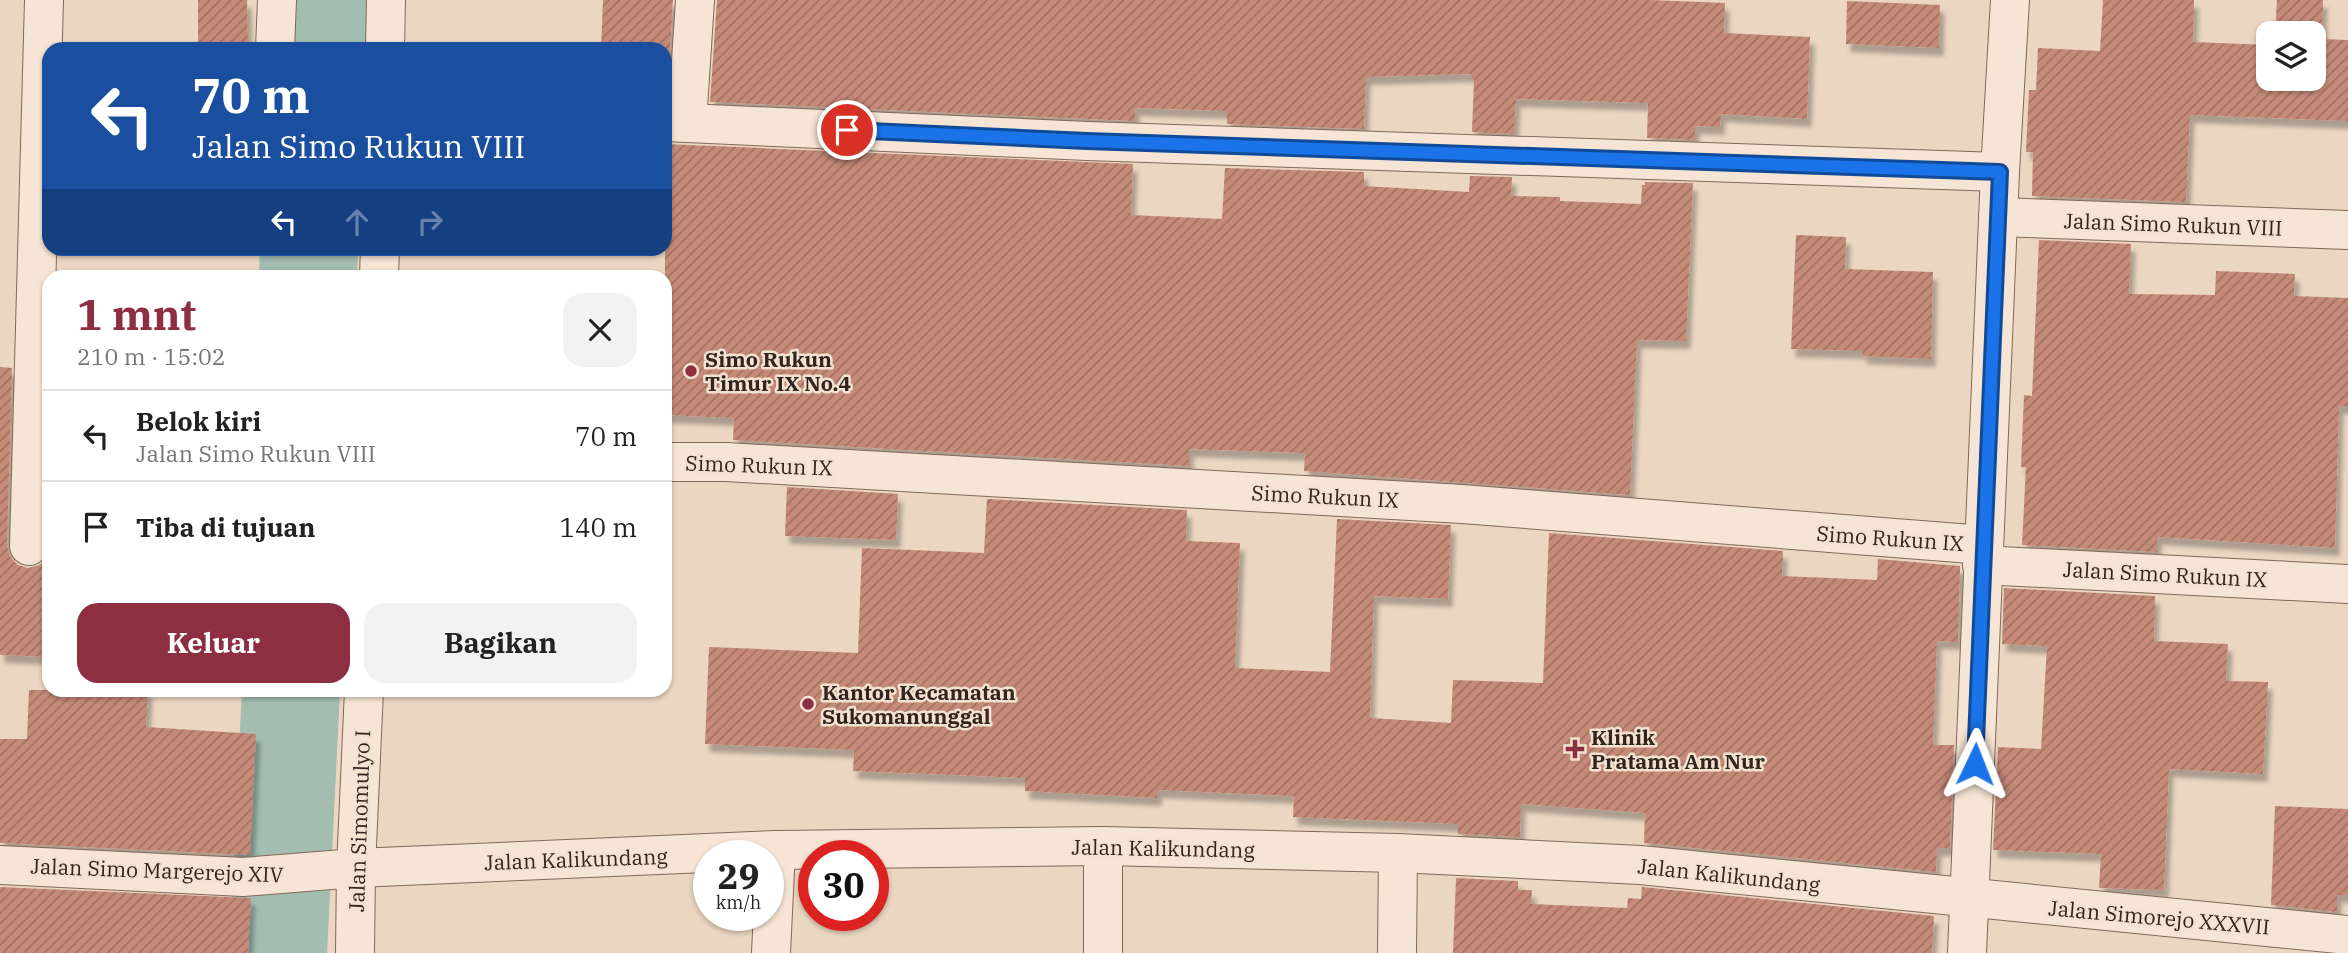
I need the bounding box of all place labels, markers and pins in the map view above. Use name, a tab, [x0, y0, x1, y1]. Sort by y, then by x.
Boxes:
pin	[817, 100, 877, 160]
place label: Simo Rukun Timur IX No.4	[705, 345, 851, 397]
marker: Simo Rukun Timur IX No.4	[683, 363, 699, 379]
place label: Kantor Kecamatan Sukomanunggal	[822, 678, 1016, 730]
marker: Kantor Kecamatan Sukomanunggal	[800, 696, 816, 712]
place label: Klinik Pratama Am Nur	[1591, 723, 1766, 775]
marker: Klinik Pratama Am Nur	[1565, 739, 1585, 759]

